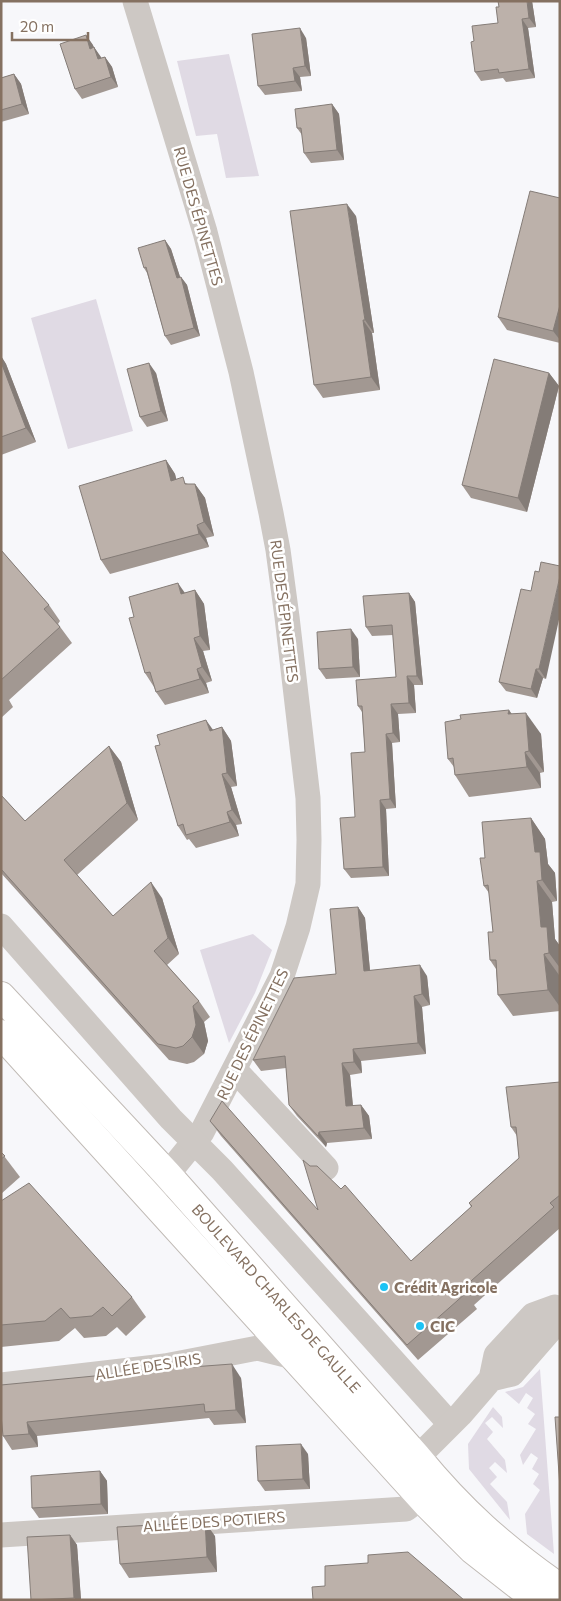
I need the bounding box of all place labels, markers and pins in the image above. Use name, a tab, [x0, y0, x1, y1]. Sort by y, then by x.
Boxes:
place label: Crédit Agricole	[394, 1278, 498, 1296]
marker: Crédit Agricole	[378, 1281, 390, 1293]
place label: CIC	[430, 1317, 455, 1335]
marker: CIC	[414, 1320, 426, 1332]

